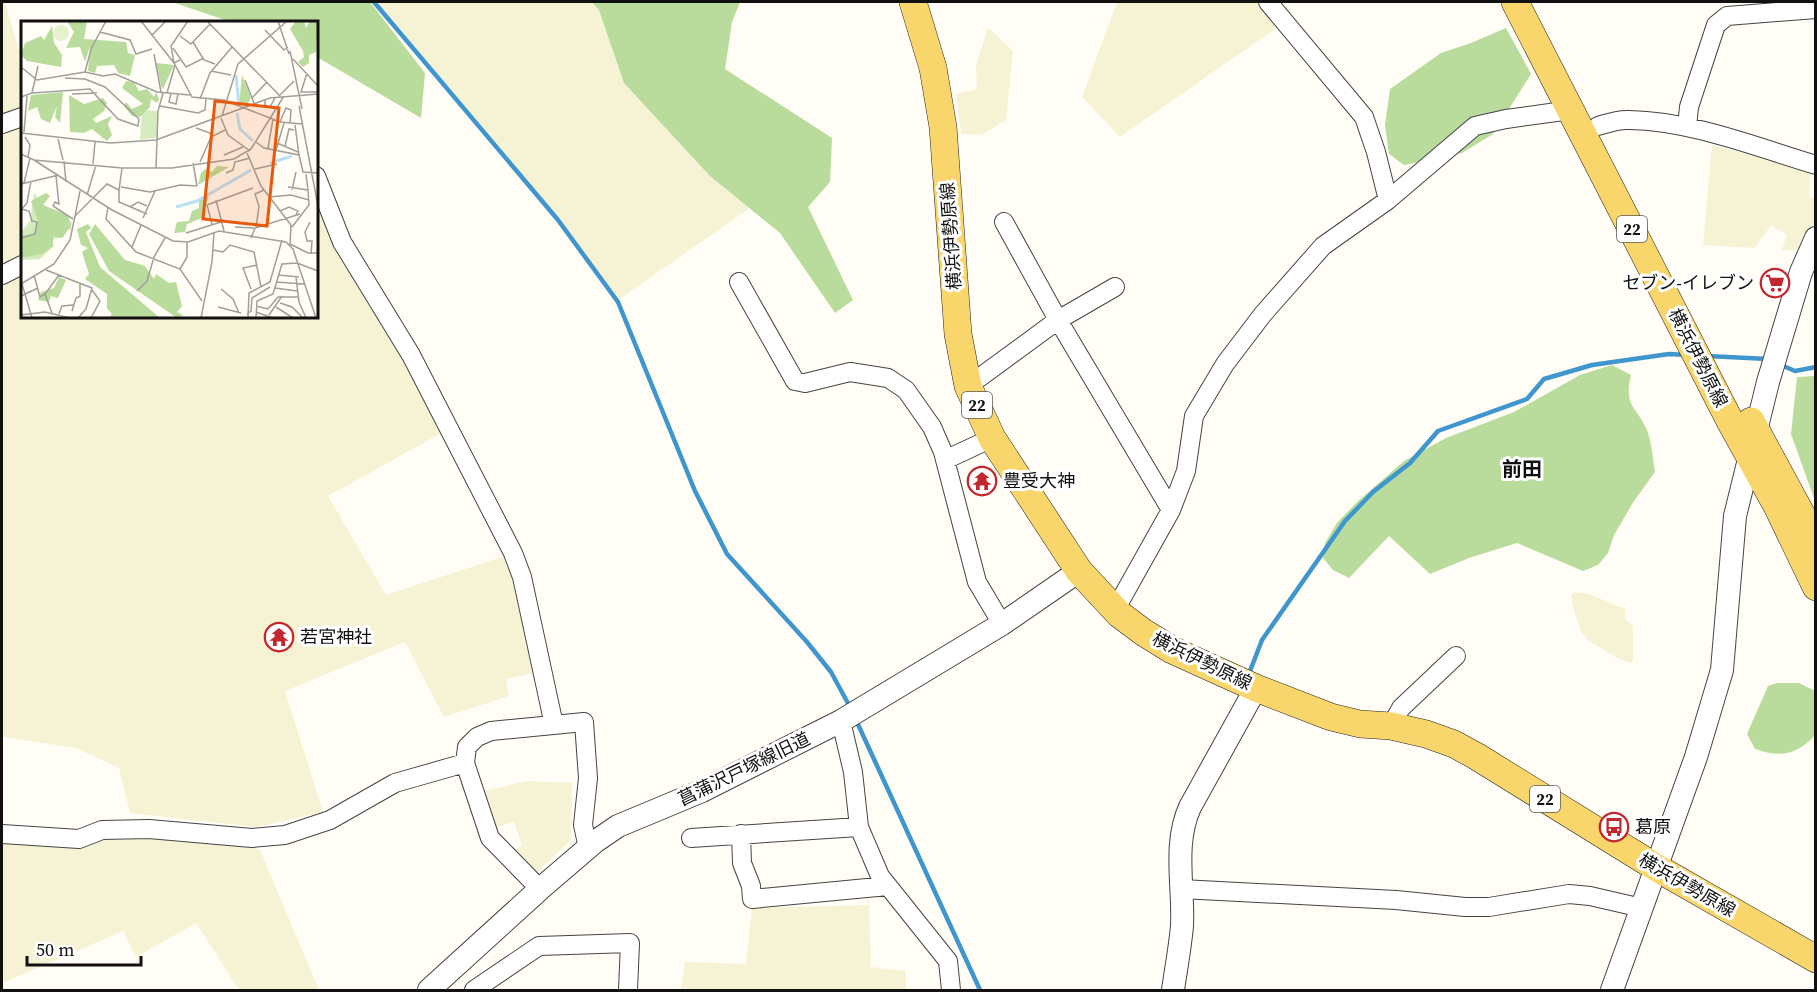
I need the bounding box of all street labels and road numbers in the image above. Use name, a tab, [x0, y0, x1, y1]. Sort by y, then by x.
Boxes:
street label: 横浜伊勢原線	[934, 181, 967, 291]
road number: 22	[1617, 216, 1647, 242]
street label: 横浜伊勢原線	[1663, 304, 1734, 412]
road number: 22	[962, 392, 992, 418]
street label: 横浜伊勢原線	[1148, 626, 1256, 695]
street label: 菖蒲沢戸塚線旧道	[674, 726, 814, 811]
road number: 22	[1530, 786, 1560, 812]
street label: 横浜伊勢原線	[1634, 847, 1740, 922]

